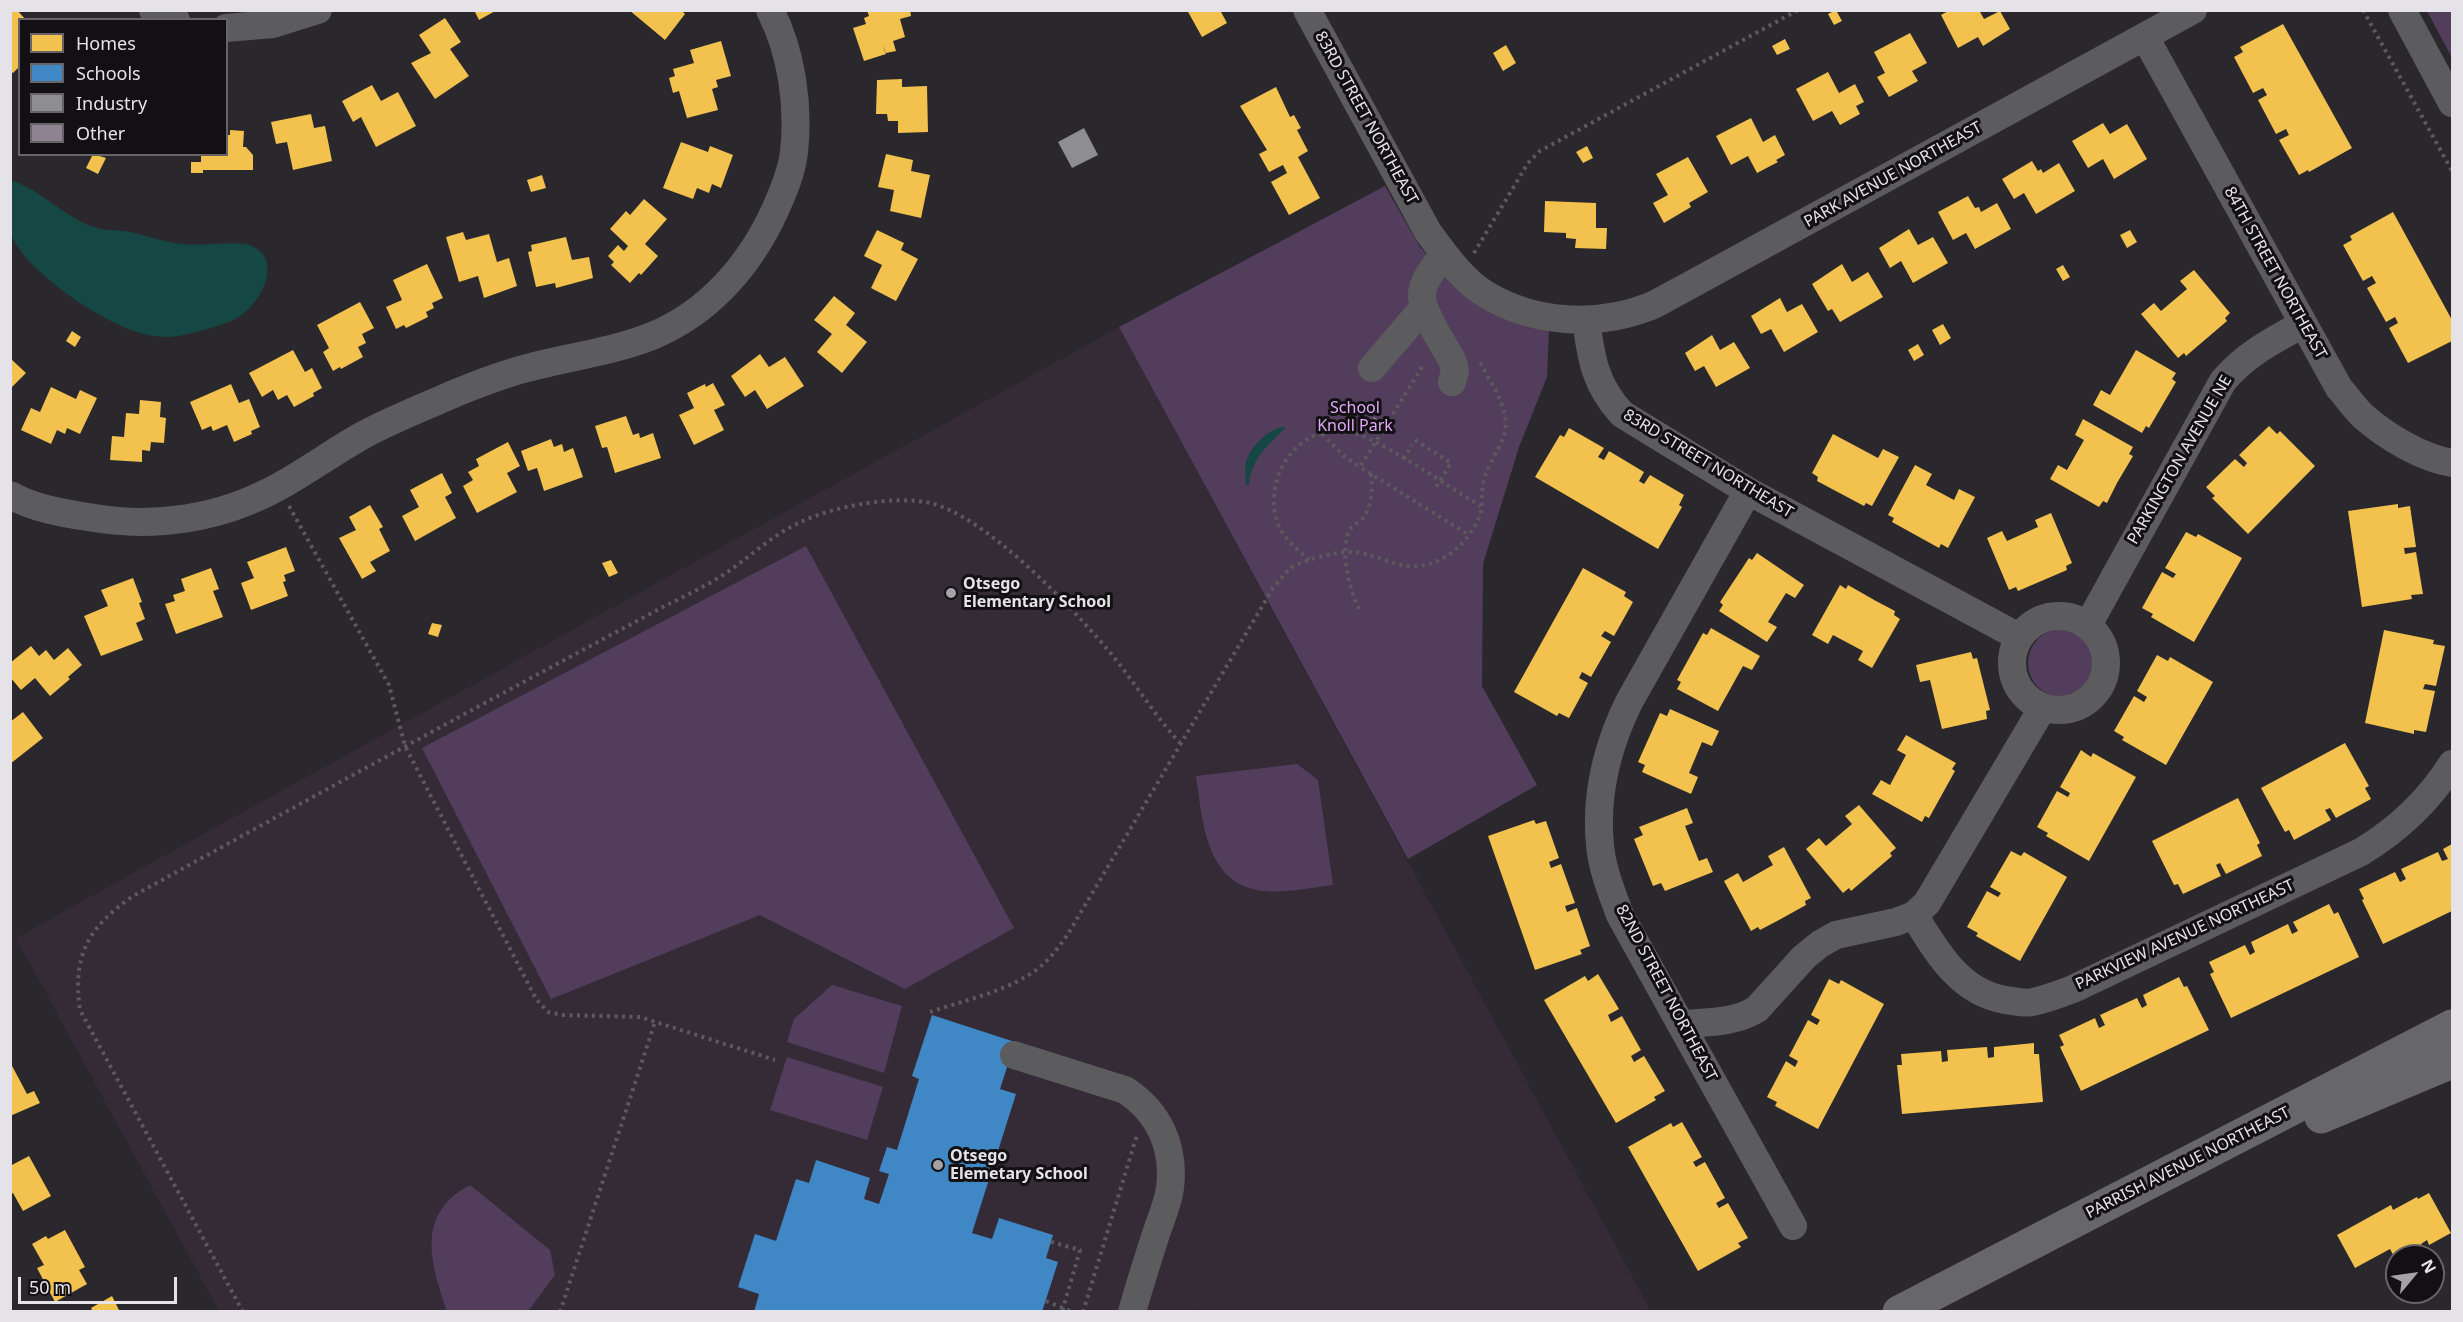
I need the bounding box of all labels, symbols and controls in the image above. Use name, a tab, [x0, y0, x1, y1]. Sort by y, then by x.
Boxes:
legend	[18, 18, 228, 156]
street label: 83RD STREET NORTHEAST	[1310, 28, 1422, 208]
text: Homes	[76, 31, 136, 55]
text: Schools	[76, 61, 141, 85]
text: Industry	[76, 91, 147, 115]
street label: PARK AVENUE NORTHEAST	[1801, 118, 1985, 232]
text: Other	[76, 121, 125, 145]
street label: 84TH STREET NORTHEAST	[2220, 184, 2330, 362]
street label: PARKINGTON AVENUE NE	[2124, 372, 2236, 548]
park label: School Knoll Park	[1317, 398, 1393, 436]
street label: 83RD STREET NORTHEAST	[1620, 406, 1796, 522]
place label: Otsego Elementary School	[963, 574, 1111, 612]
marker: Otsego Elementary School	[944, 586, 958, 600]
street label: PARKVIEW AVENUE NORTHEAST	[2073, 876, 2297, 994]
street label: 82ND STREET NORTHEAST	[1611, 902, 1721, 1084]
street label: PARRISH AVENUE NORTHEAST	[2083, 1103, 2293, 1223]
place label: Otsego Elemetary School	[950, 1146, 1088, 1184]
marker: Otsego Elemetary School	[931, 1158, 945, 1172]
north arrow	[2385, 1244, 2445, 1304]
text: N	[2416, 1255, 2442, 1277]
scale bar	[21, 1265, 180, 1303]
text: 50 m	[29, 1275, 71, 1299]

